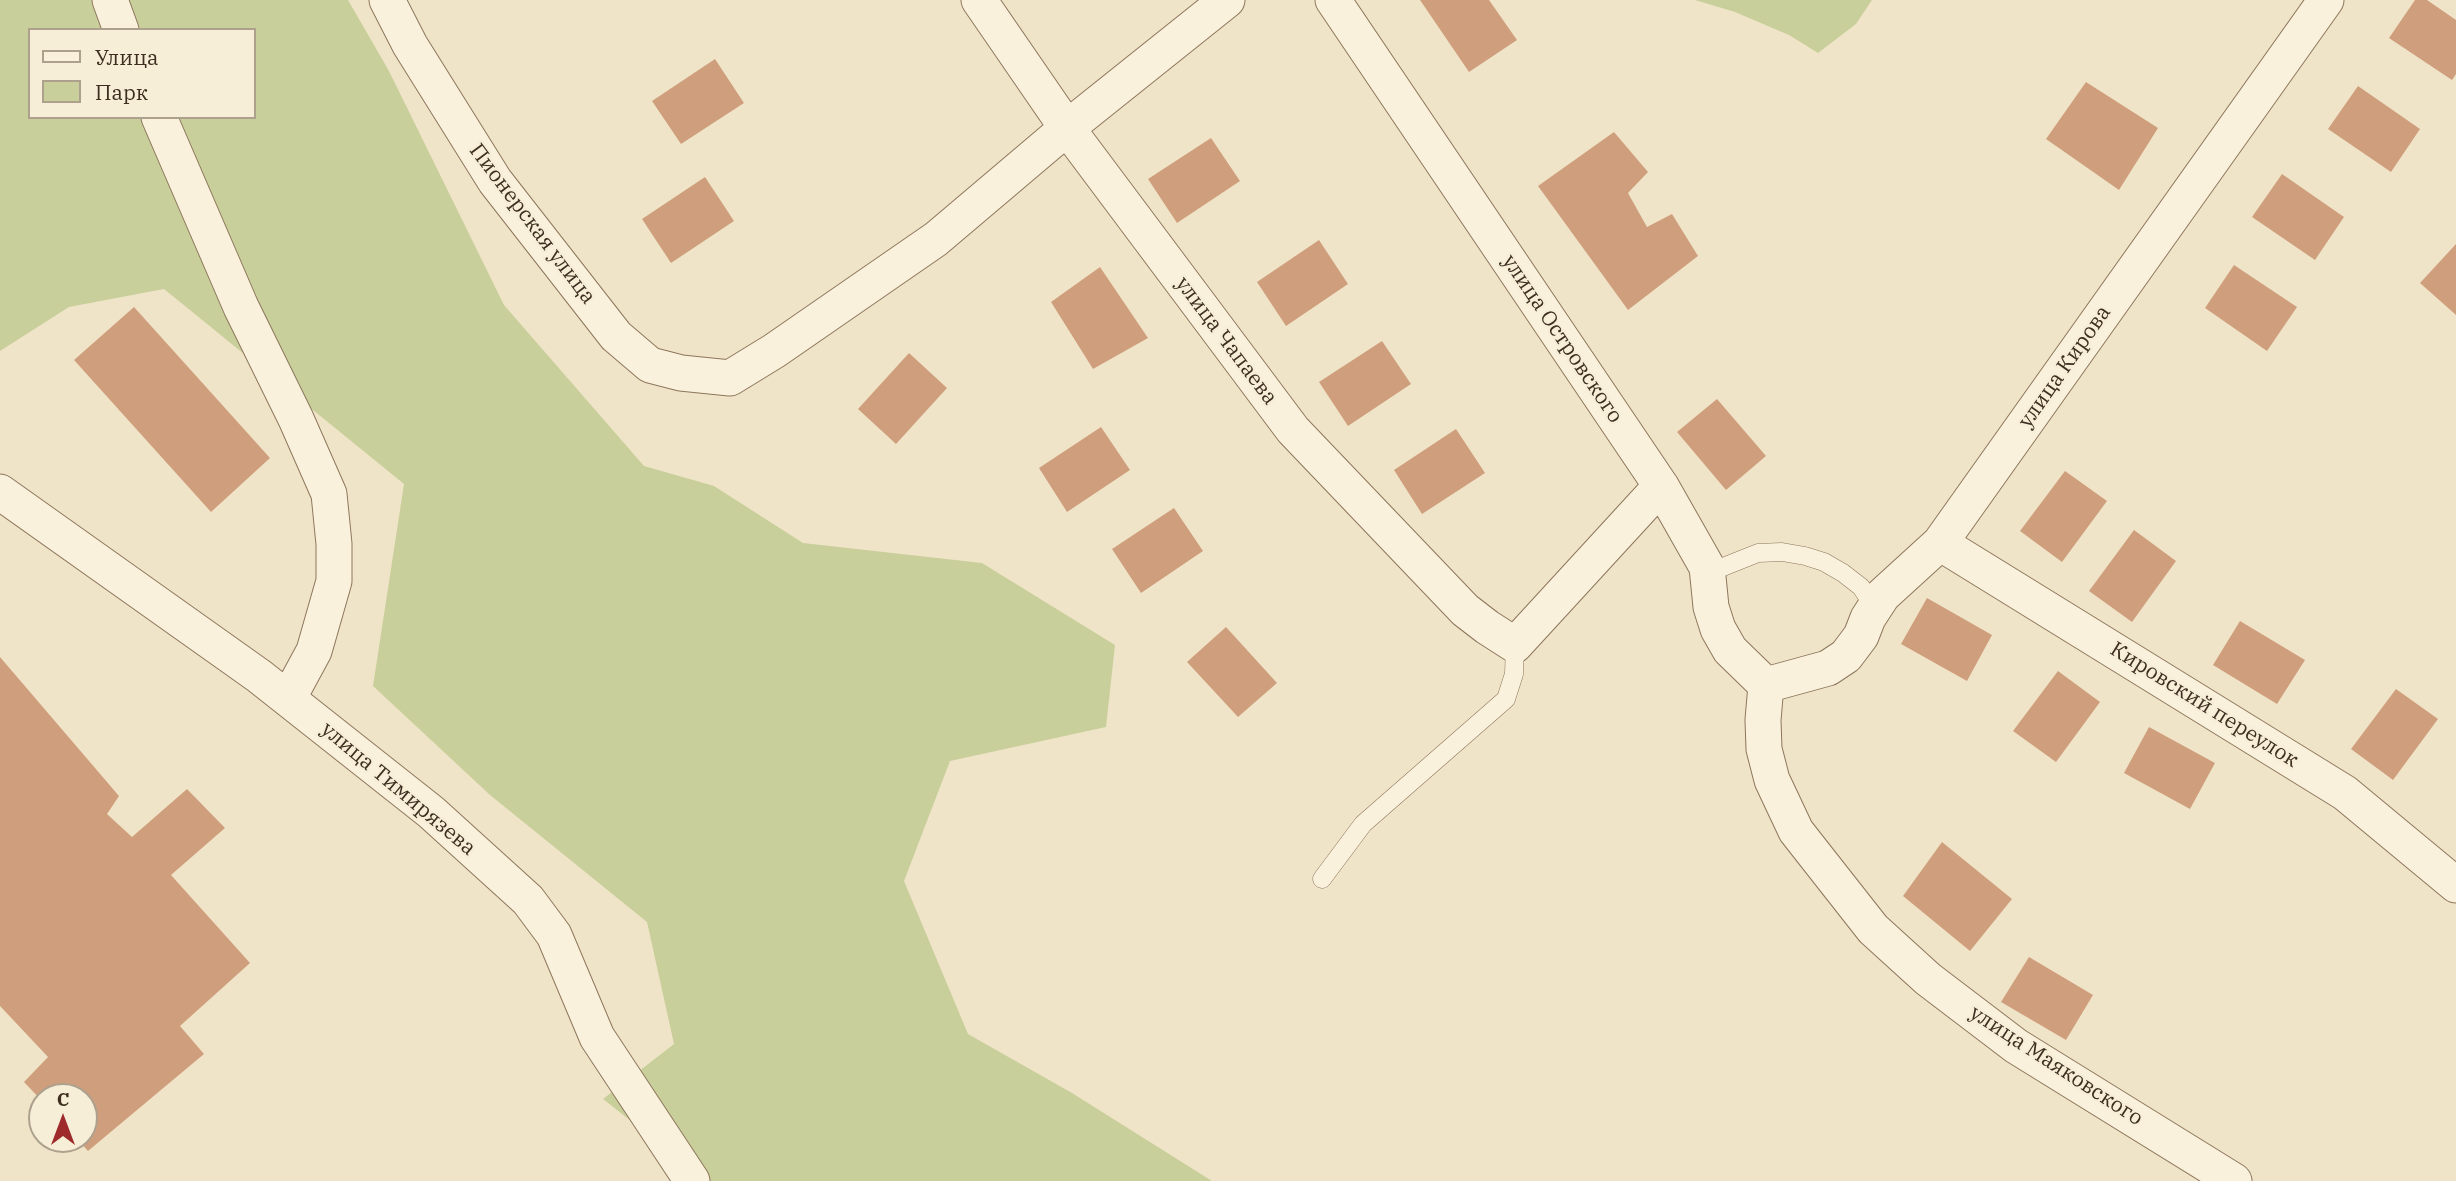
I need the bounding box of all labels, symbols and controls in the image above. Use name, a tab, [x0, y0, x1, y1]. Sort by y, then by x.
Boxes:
legend	[28, 28, 256, 119]
text: Улица	[95, 43, 159, 71]
text: Парк	[95, 78, 148, 106]
street label: Пионерская улица	[464, 139, 600, 309]
street label: улица Островского	[1496, 250, 1628, 428]
street label: улица Чапаева	[1170, 272, 1282, 410]
street label: улица Кирова	[2014, 301, 2116, 433]
street label: Кировский переулок	[2105, 637, 2303, 773]
street label: улица Тимирязева	[316, 717, 480, 861]
street label: улица Маяковского	[1965, 1001, 2147, 1131]
north arrow	[28, 1083, 98, 1153]
text: С	[57, 1087, 69, 1111]

